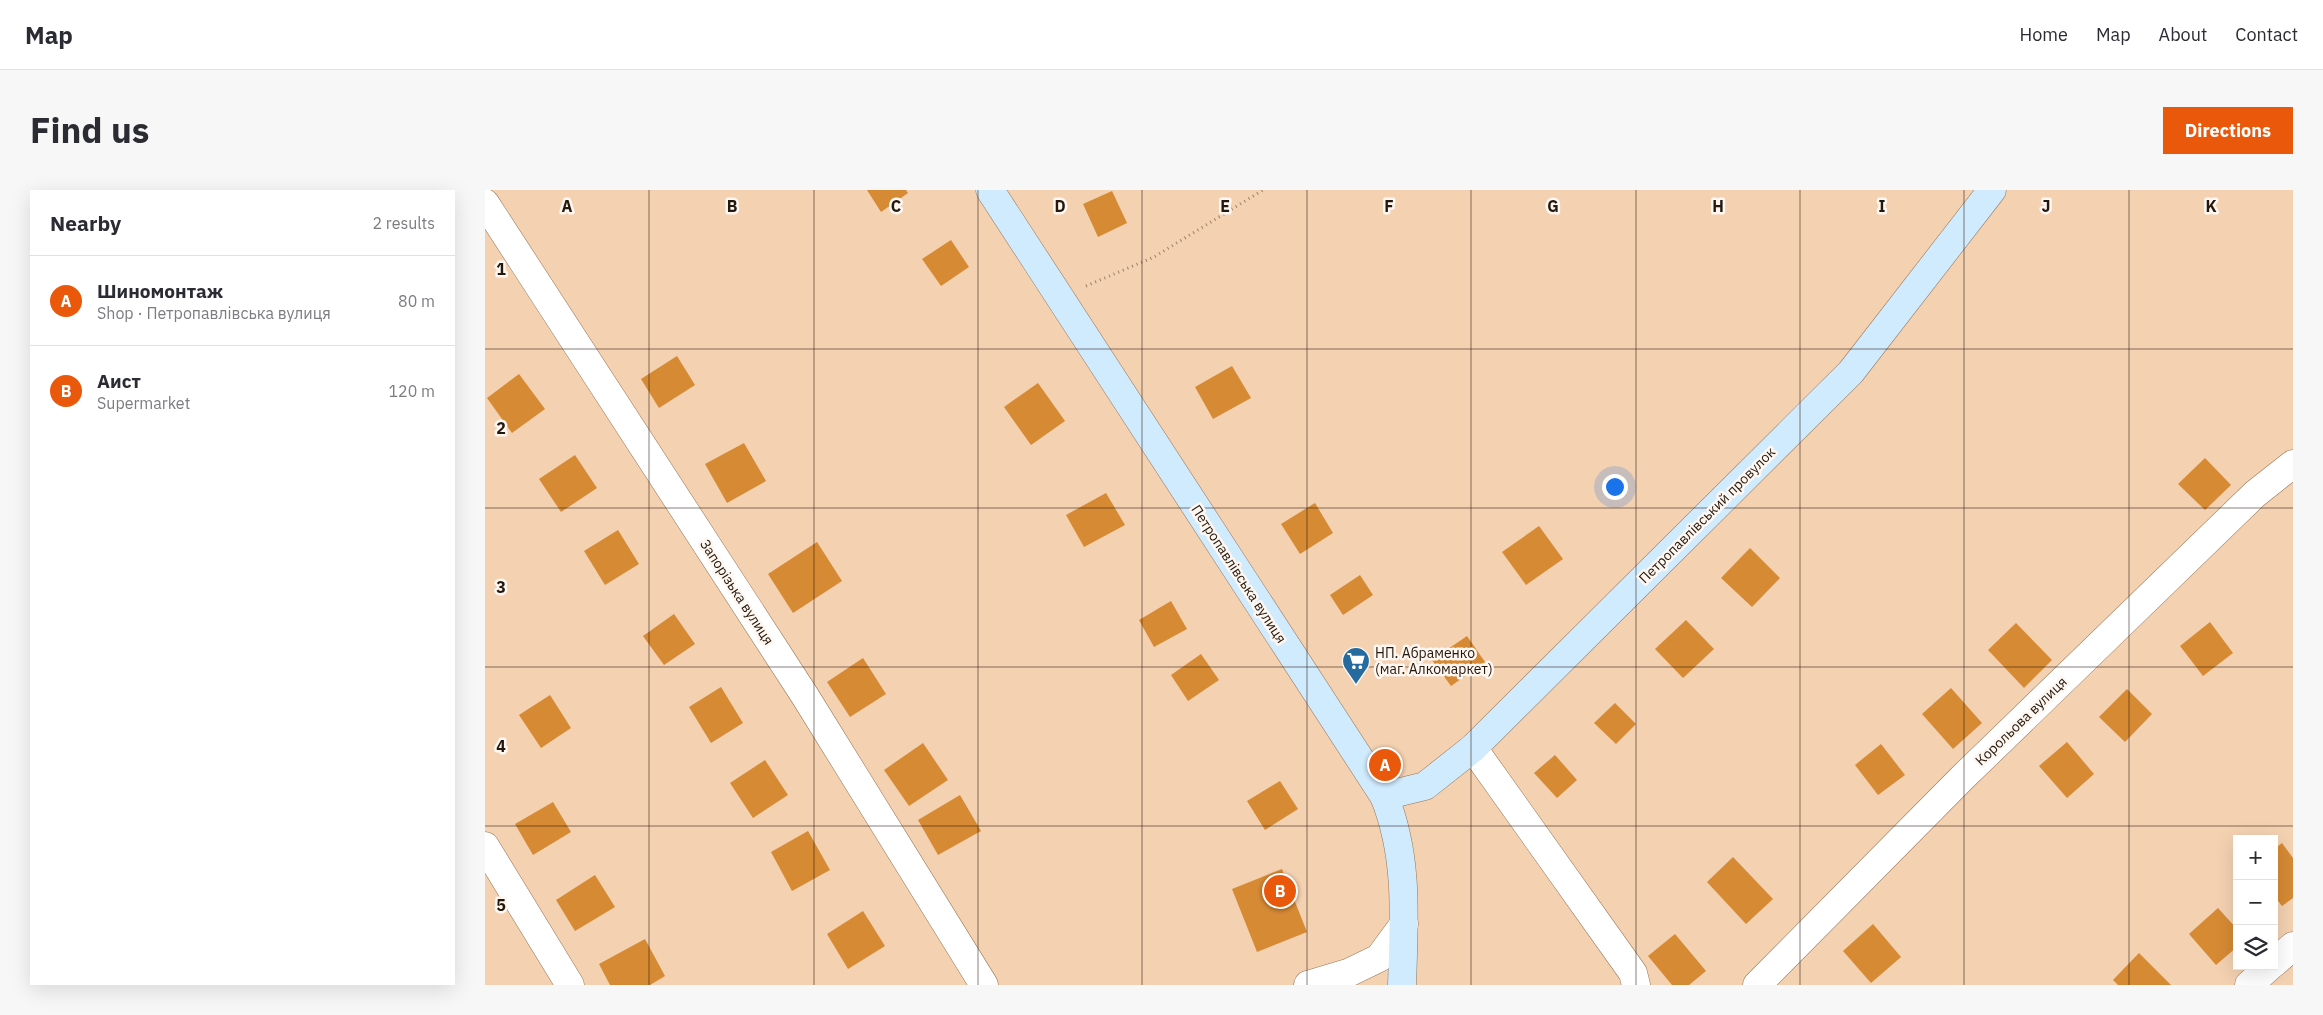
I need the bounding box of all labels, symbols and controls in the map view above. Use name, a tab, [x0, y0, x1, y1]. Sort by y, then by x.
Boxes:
text: Map	[25, 19, 73, 51]
text: Home	[2020, 23, 2068, 46]
text: Map	[2096, 23, 2131, 46]
text: About	[2159, 23, 2207, 46]
text: Contact	[2235, 23, 2298, 46]
text: Find us	[30, 107, 149, 153]
button: Directions	[2163, 107, 2293, 154]
text: A	[562, 196, 573, 216]
text: B	[727, 196, 738, 216]
text: C	[891, 196, 901, 216]
text: D	[1054, 196, 1066, 216]
text: E	[1220, 196, 1230, 216]
text: F	[1384, 196, 1394, 216]
text: G	[1547, 196, 1559, 216]
text: H	[1712, 196, 1724, 216]
text: I	[1879, 196, 1886, 216]
text: J	[2042, 196, 2050, 216]
text: K	[2205, 196, 2217, 216]
text: Nearby	[50, 209, 121, 237]
text: 2 results	[372, 213, 435, 233]
text: 1	[496, 259, 506, 279]
text: Шиномонтаж	[97, 279, 223, 303]
text: A	[61, 291, 71, 311]
text: 80 m	[398, 291, 435, 311]
text: Shop · Петропавлівська вулиця	[97, 303, 331, 323]
text: Аист	[97, 369, 141, 393]
text: B	[61, 381, 71, 401]
text: 120 m	[388, 381, 435, 401]
text: Supermarket	[97, 393, 190, 413]
text: 2	[496, 418, 506, 438]
street label: Петропавлівський провулок	[1635, 443, 1779, 587]
your location	[1602, 474, 1628, 500]
street label: Петропавлівська вулиця	[1187, 501, 1291, 647]
street label: Запорізька вулиця	[696, 536, 778, 648]
text: 3	[496, 577, 506, 597]
place label: НП. Абраменко (маг. Алкомаркет)	[1375, 644, 1493, 678]
supermarket icon: НП. Абраменко (маг. Алкомаркет)	[1341, 646, 1371, 685]
street label: Корольова вулиця	[1971, 673, 2071, 769]
text: 4	[496, 736, 506, 756]
pin: A	[1369, 746, 1401, 784]
map controls	[2233, 835, 2278, 970]
button: +	[2233, 835, 2278, 880]
pin: B	[1264, 872, 1296, 910]
button: −	[2233, 880, 2278, 925]
text: 5	[496, 895, 506, 915]
button: layers	[2233, 925, 2278, 970]

